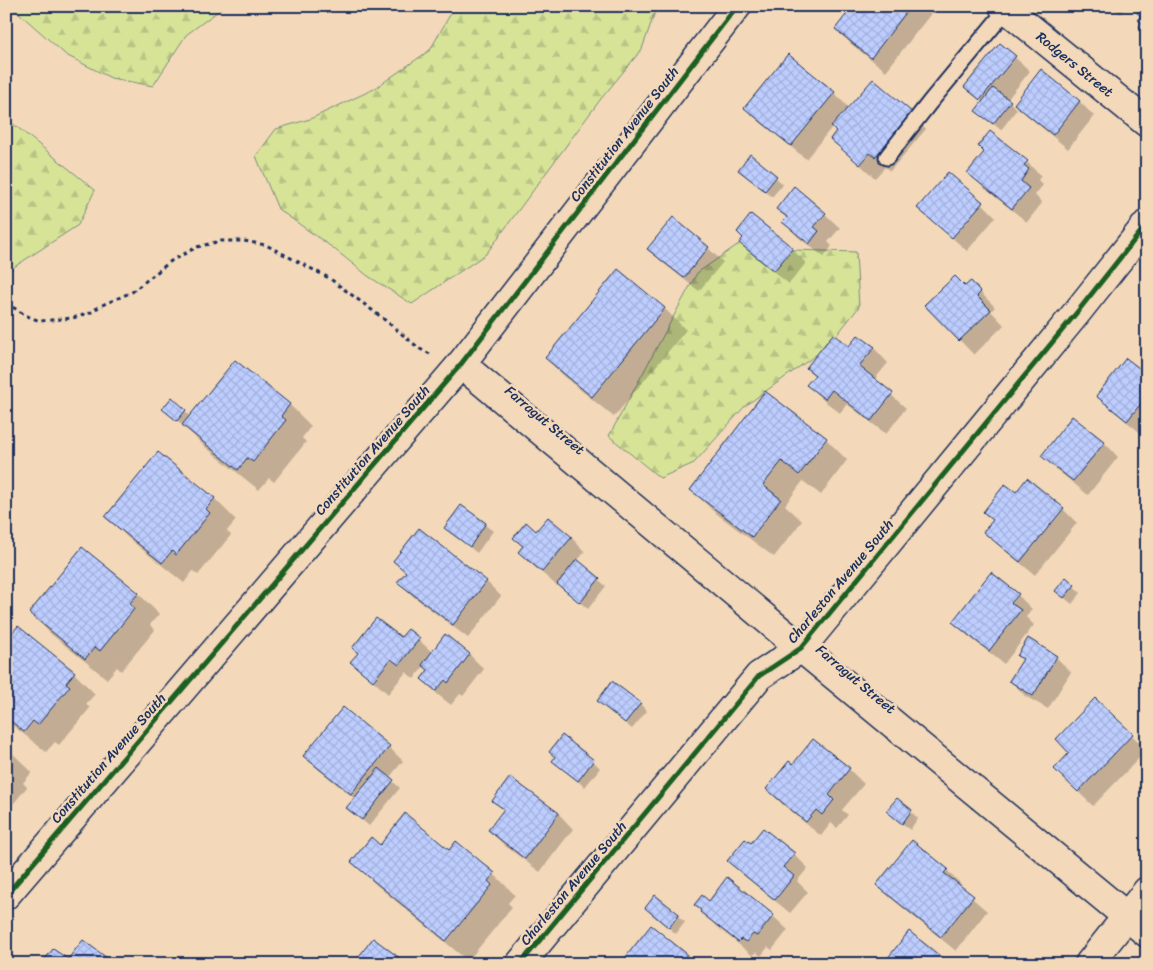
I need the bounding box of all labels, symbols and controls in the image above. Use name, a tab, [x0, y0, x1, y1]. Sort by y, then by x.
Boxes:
street label: Rodgers Street	[1030, 25, 1119, 104]
street label: Constitution Avenue South	[563, 61, 685, 208]
street label: Constitution Avenue South	[308, 379, 436, 521]
street label: Farragut Street	[499, 379, 591, 462]
street label: Charleston Avenue South	[781, 514, 900, 649]
street label: Farragut Street	[810, 638, 902, 721]
street label: Constitution Avenue South	[44, 687, 172, 829]
street label: Charleston Avenue South	[514, 816, 633, 951]

